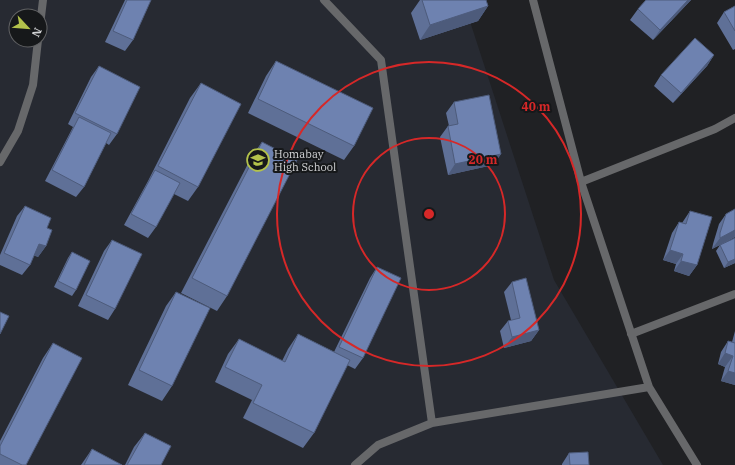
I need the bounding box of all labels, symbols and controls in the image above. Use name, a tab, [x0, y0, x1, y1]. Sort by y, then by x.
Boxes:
north arrow	[8, 8, 48, 48]
text: N	[29, 25, 45, 40]
text: 40 m	[522, 99, 551, 114]
school or university icon: Homabay High School	[245, 147, 271, 173]
place label: Homabay High School	[274, 147, 336, 174]
text: 20 m	[469, 152, 498, 167]
centre of rings	[422, 207, 436, 221]

